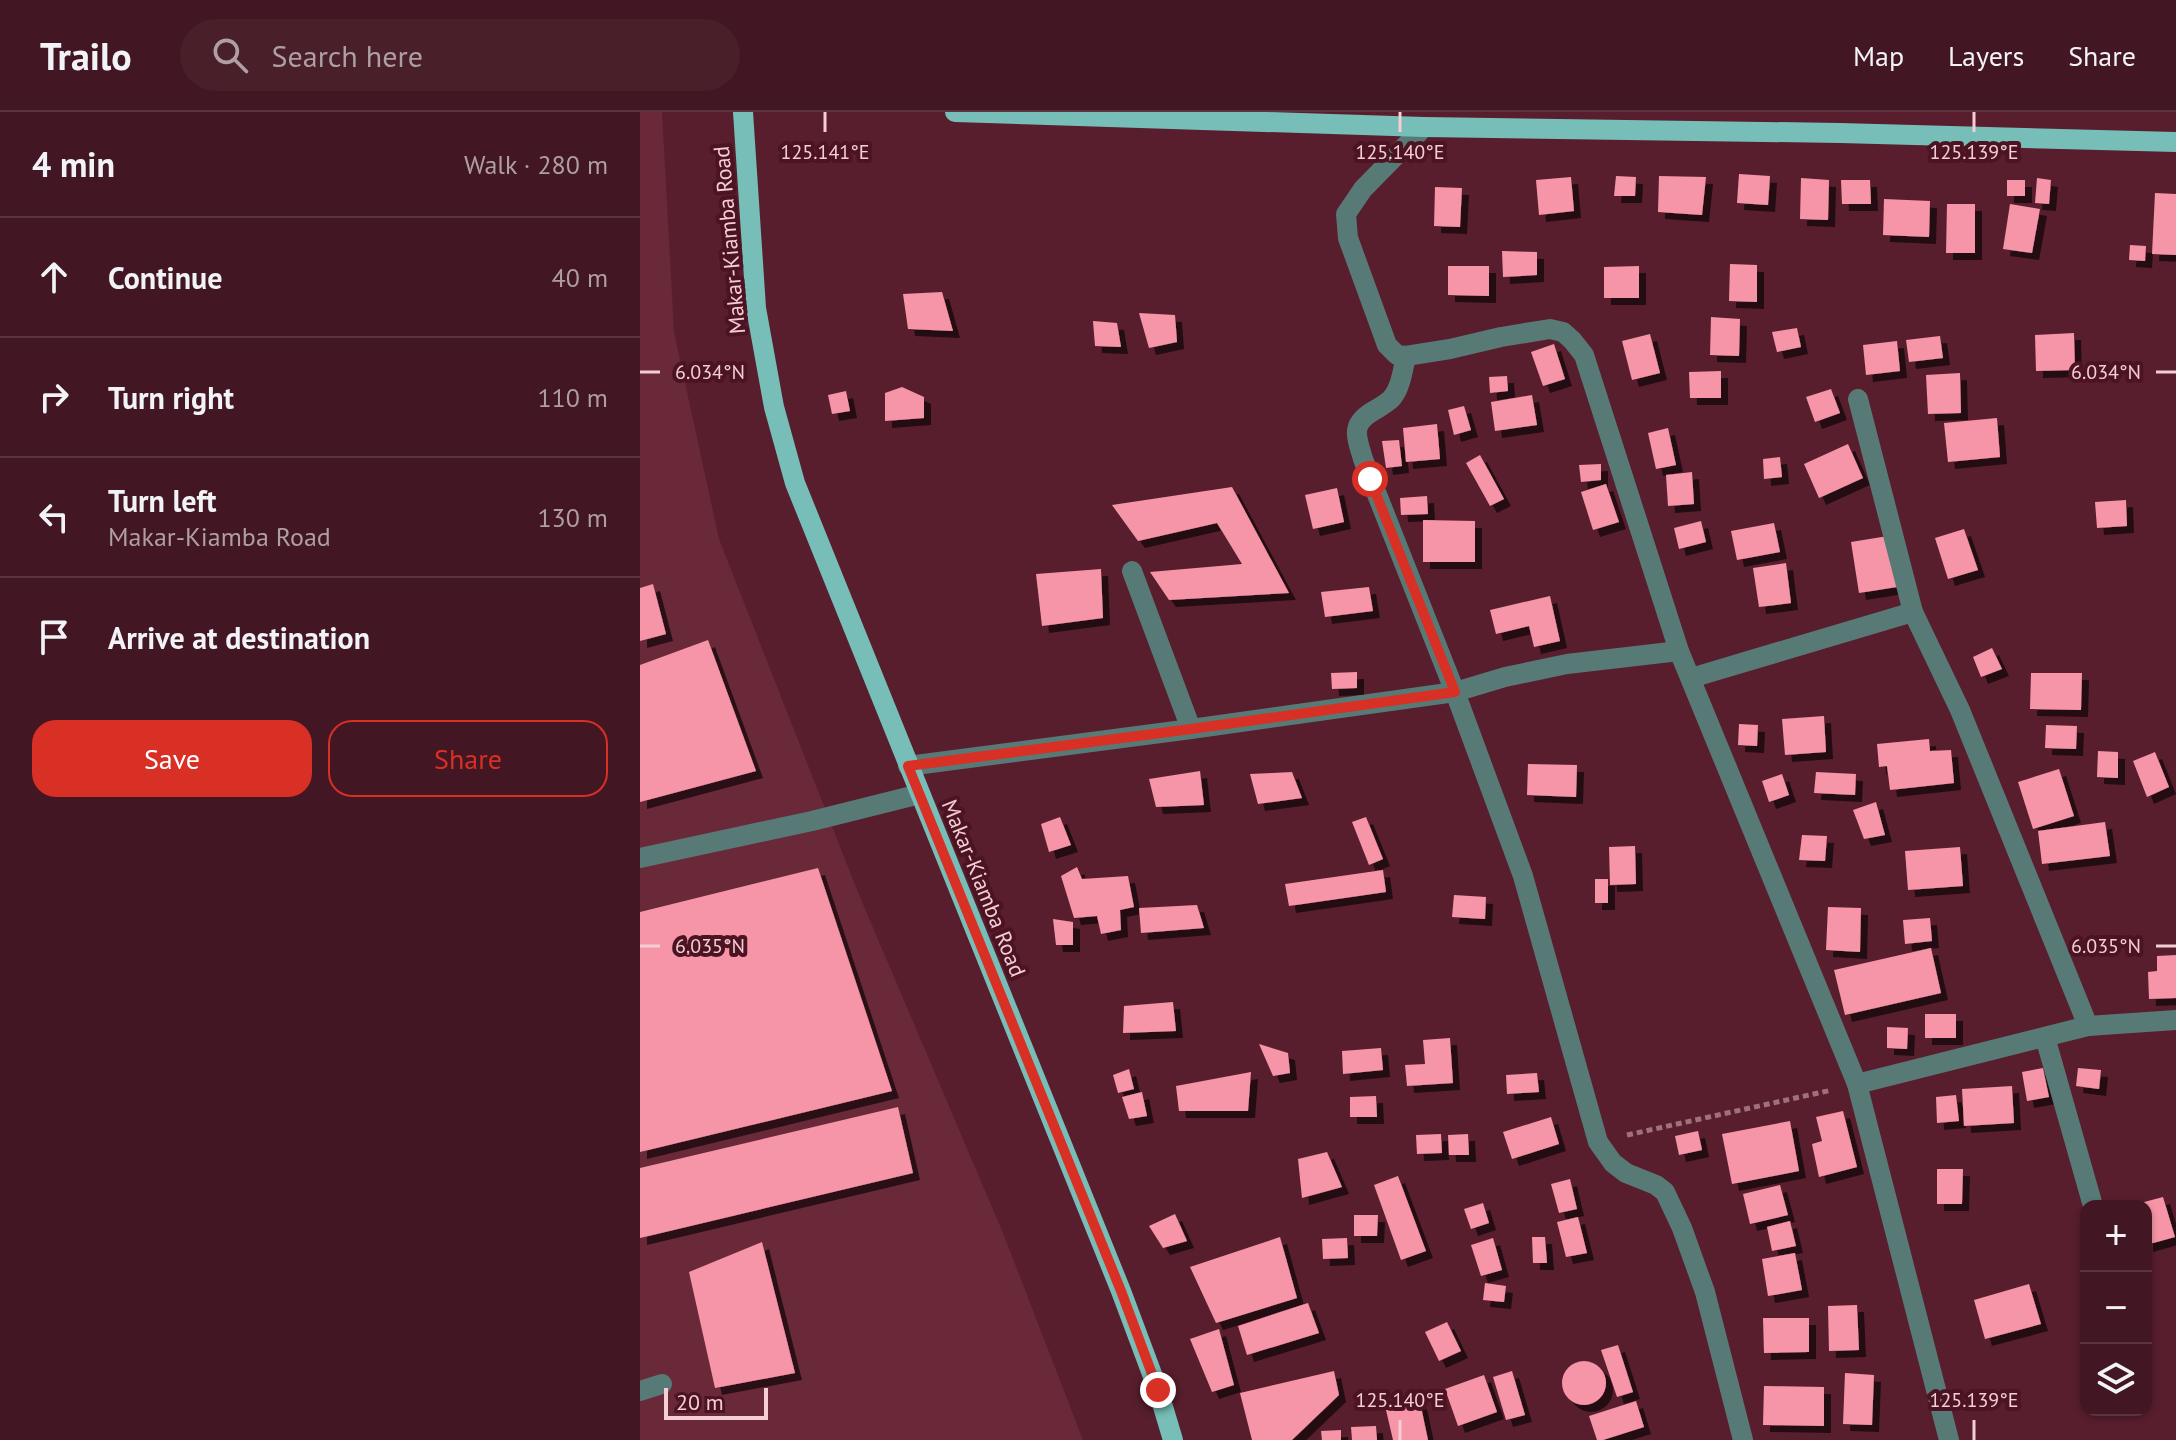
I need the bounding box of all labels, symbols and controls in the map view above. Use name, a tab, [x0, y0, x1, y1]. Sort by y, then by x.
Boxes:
search box	[180, 19, 740, 91]
text: Trailo	[40, 31, 132, 80]
icon: search	[208, 33, 252, 77]
text: Search here	[272, 36, 423, 75]
text: Map	[1853, 37, 1904, 74]
text: Layers	[1948, 37, 2024, 74]
text: Share	[2068, 37, 2136, 74]
text: 125.141°E	[781, 139, 869, 165]
text: 125.140°E	[1356, 139, 1444, 165]
text: 125.139°E	[1930, 139, 2018, 165]
text: 4 min	[32, 142, 115, 186]
street label: Makar-Kiamba Road	[707, 145, 751, 335]
text: Walk · 280 m	[464, 148, 608, 181]
icon: ahead	[32, 255, 76, 299]
text: Continue	[108, 258, 222, 297]
text: 40 m	[552, 261, 608, 294]
text: 6.034°N	[675, 359, 745, 385]
text: 6.034°N	[2071, 359, 2141, 385]
icon: right	[32, 375, 76, 419]
text: Turn right	[108, 378, 234, 417]
text: 110 m	[537, 381, 608, 414]
route start	[1352, 461, 1388, 497]
text: Turn left	[108, 481, 216, 520]
icon: left	[32, 495, 76, 539]
text: 130 m	[537, 501, 608, 534]
text: Makar-Kiamba Road	[108, 520, 331, 553]
icon: arrive	[32, 615, 76, 659]
text: Arrive at destination	[108, 618, 370, 657]
button: Save	[32, 720, 312, 797]
button: Share	[328, 720, 608, 797]
street label: Makar-Kiamba Road	[936, 795, 1032, 981]
text: 6.035°N	[675, 933, 745, 959]
text: 6.035°N	[2071, 933, 2141, 959]
map controls	[2080, 1200, 2152, 1416]
button: +	[2080, 1200, 2152, 1272]
button: −	[2080, 1272, 2152, 1344]
button: layers	[2080, 1344, 2152, 1416]
route end	[1140, 1372, 1176, 1408]
scale bar	[664, 1384, 768, 1420]
text: 125.140°E	[1356, 1387, 1444, 1413]
text: 125.139°E	[1930, 1387, 2018, 1413]
text: 20 m	[676, 1388, 724, 1416]

